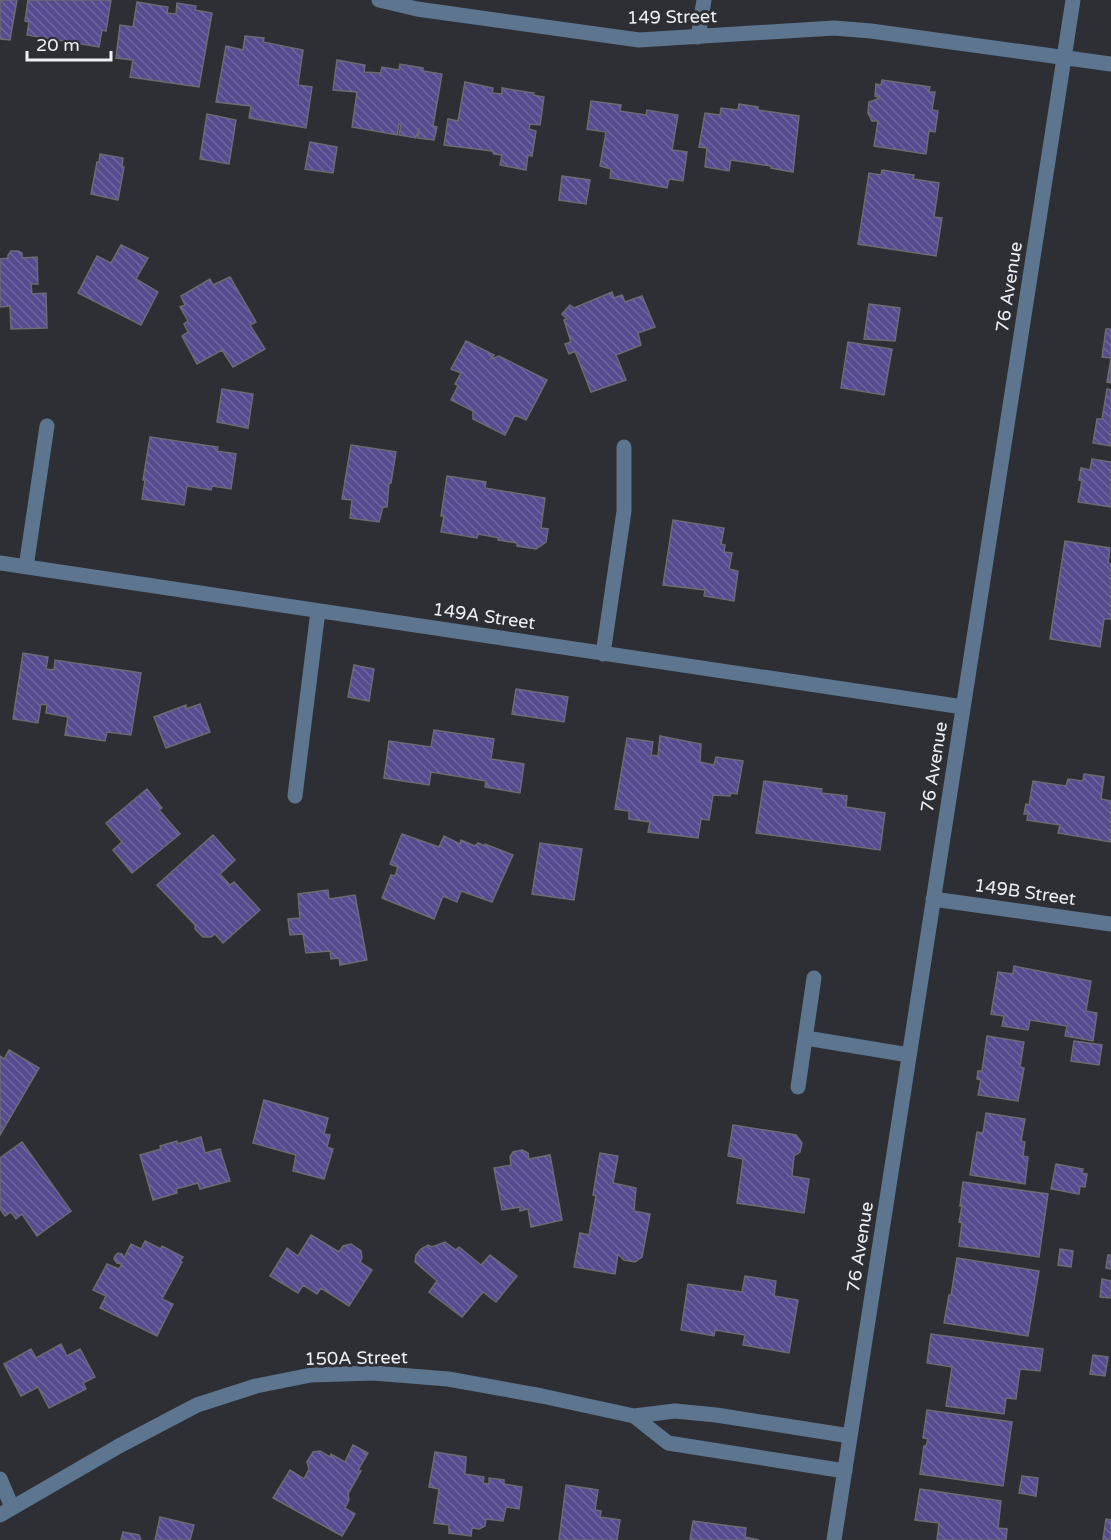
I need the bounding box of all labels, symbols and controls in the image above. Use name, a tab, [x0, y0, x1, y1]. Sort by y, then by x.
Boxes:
street label: 149 Street	[627, 5, 717, 29]
scale bar	[27, 24, 111, 62]
text: 20 m	[36, 34, 80, 56]
street label: 76 Avenue	[991, 240, 1027, 334]
street label: 149A Street	[431, 598, 537, 634]
street label: 76 Avenue	[916, 720, 952, 814]
street label: 149B Street	[973, 874, 1077, 910]
street label: 76 Avenue	[842, 1200, 878, 1294]
street label: 150A Street	[304, 1346, 408, 1370]

